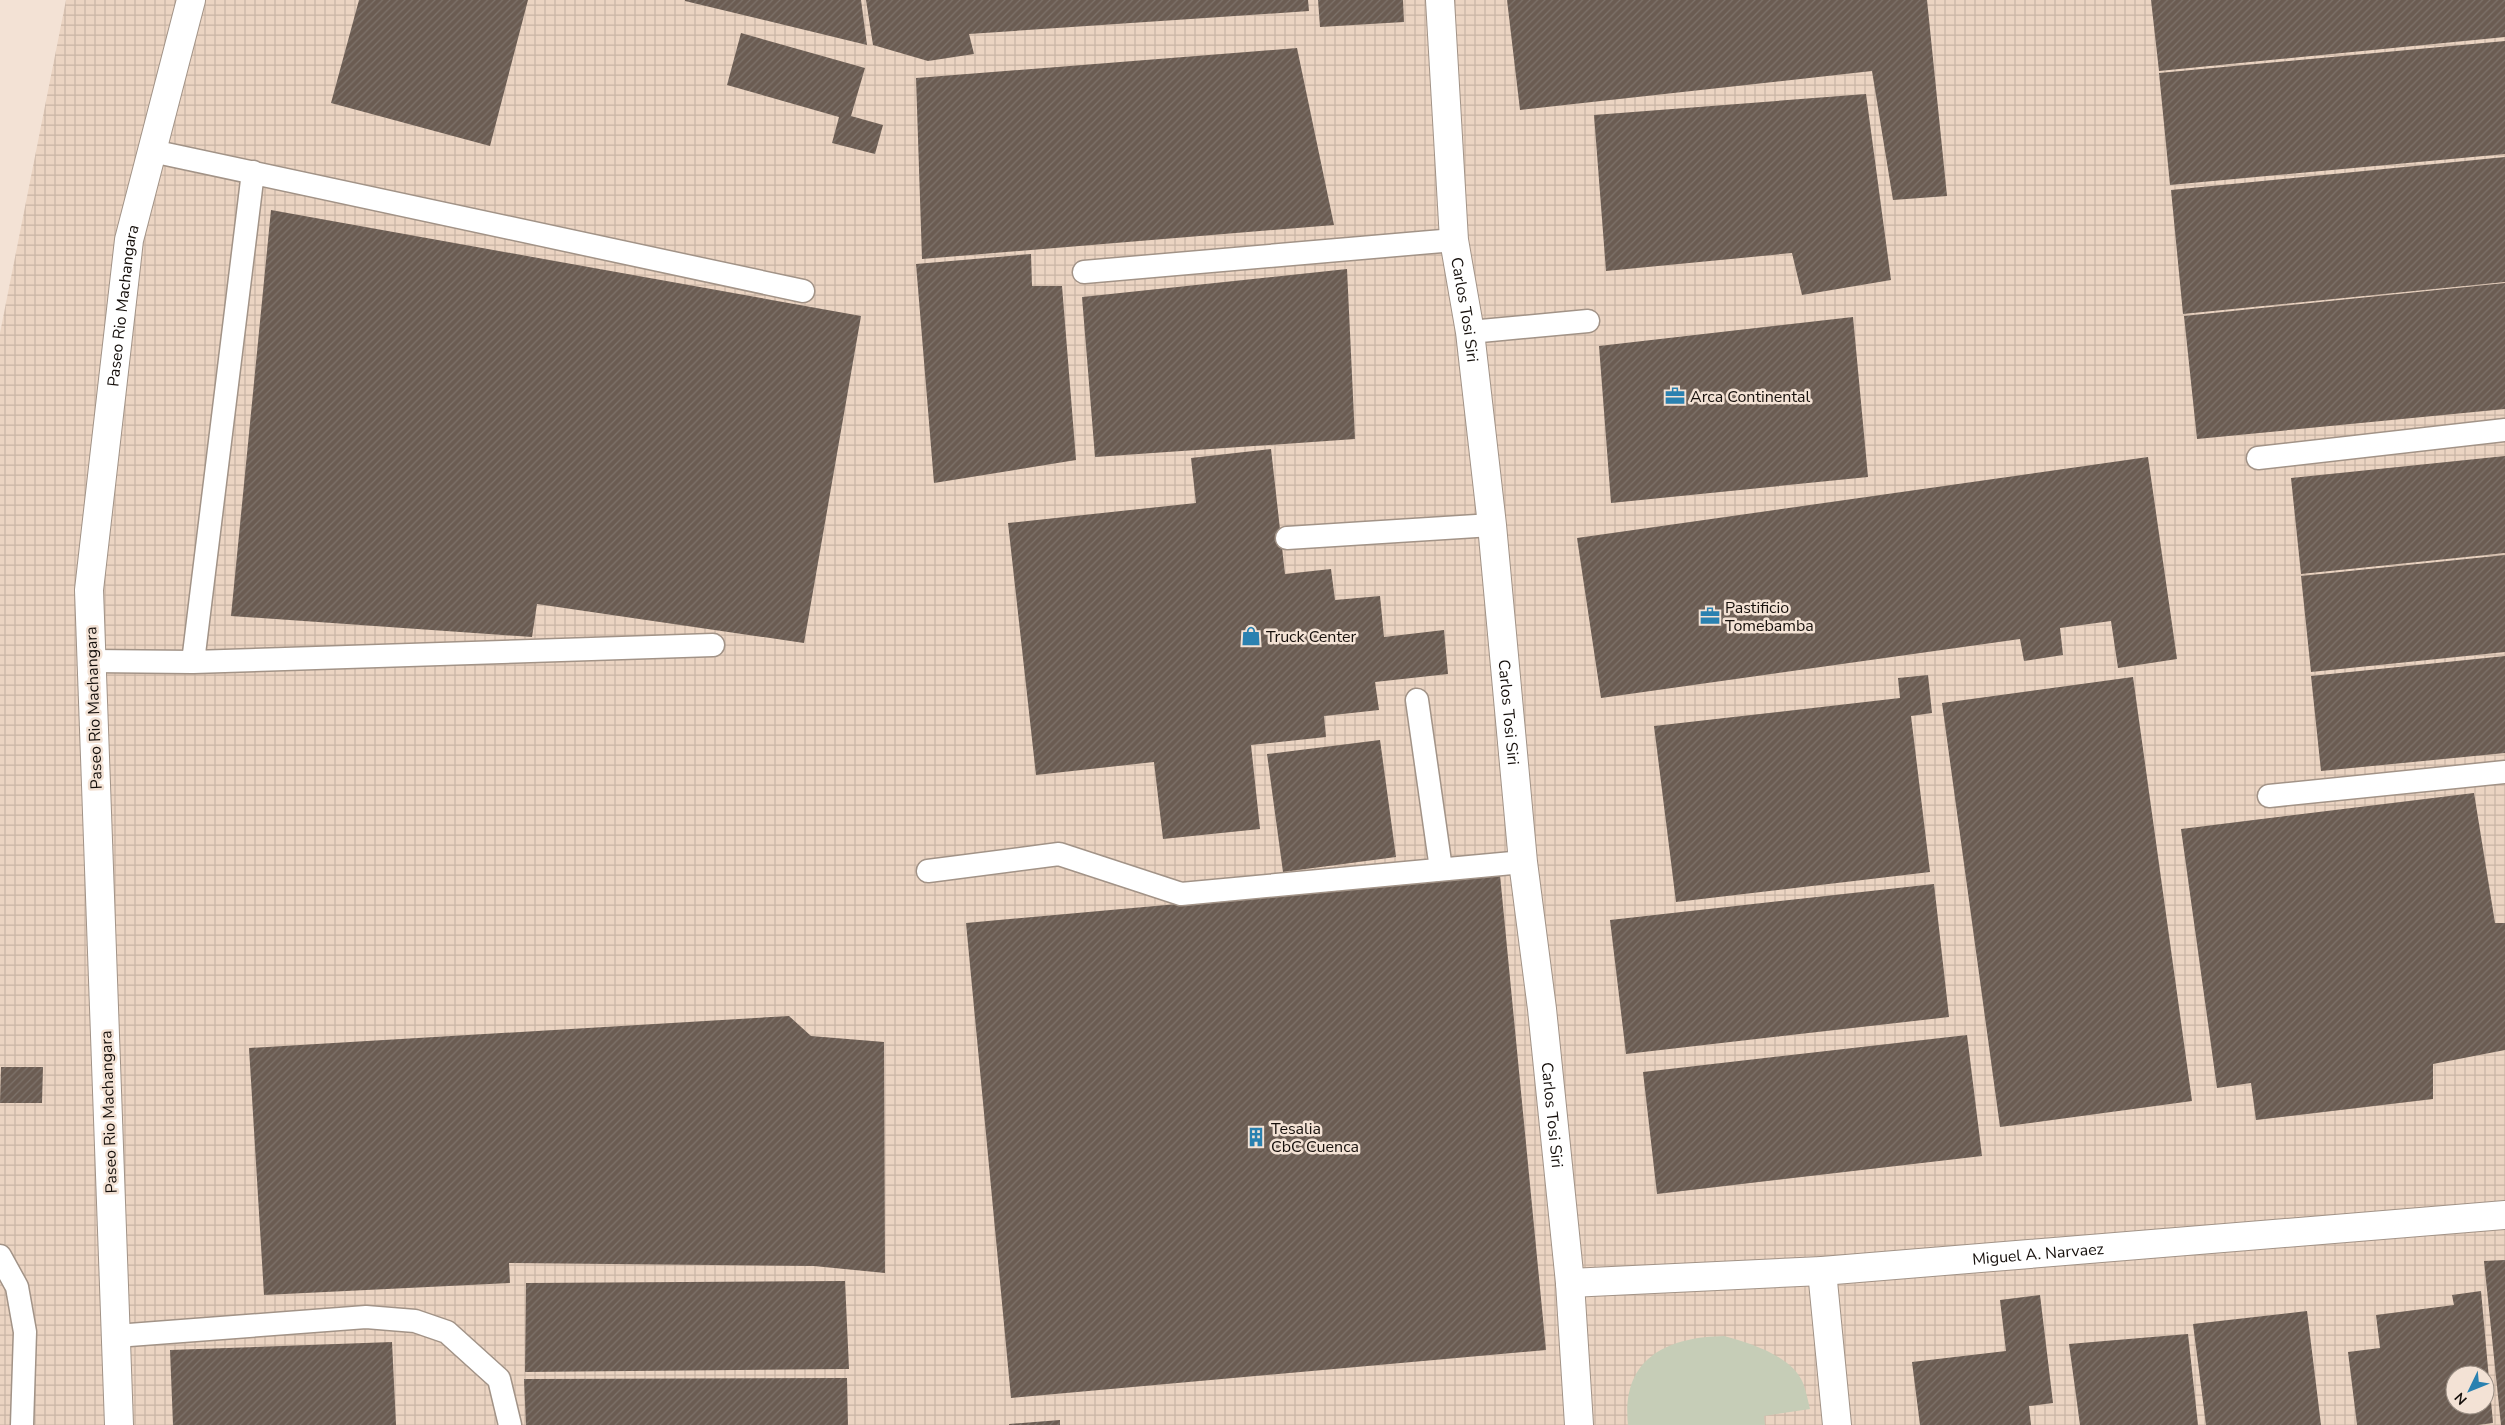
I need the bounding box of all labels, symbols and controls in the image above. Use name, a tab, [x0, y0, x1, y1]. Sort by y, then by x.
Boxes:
street label: Paseo Rio Machangara	[102, 222, 145, 388]
street label: Carlos Tosi Siri	[1445, 256, 1483, 363]
office icon: Arca Continental	[1664, 385, 1686, 407]
place label: Arca Continental	[1690, 386, 1810, 408]
place label: Pastificio Tomebamba	[1725, 597, 1814, 637]
office icon: Pastificio Tomebamba	[1699, 605, 1721, 627]
shop icon: Truck Center	[1240, 625, 1262, 647]
street label: Paseo Rio Machangara	[80, 626, 108, 790]
place label: Truck Center	[1266, 626, 1356, 648]
street label: Carlos Tosi Siri	[1492, 658, 1524, 766]
street label: Paseo Rio Machangara	[95, 1030, 123, 1194]
street label: Carlos Tosi Siri	[1535, 1061, 1568, 1169]
place label: Tesalia CbC Cuenca	[1271, 1118, 1359, 1158]
building icon: Tesalia CbC Cuenca	[1245, 1126, 1267, 1148]
street label: Miguel A. Narvaez	[1971, 1238, 2105, 1271]
north arrow	[2445, 1365, 2495, 1415]
text: N	[2450, 1388, 2471, 1409]

